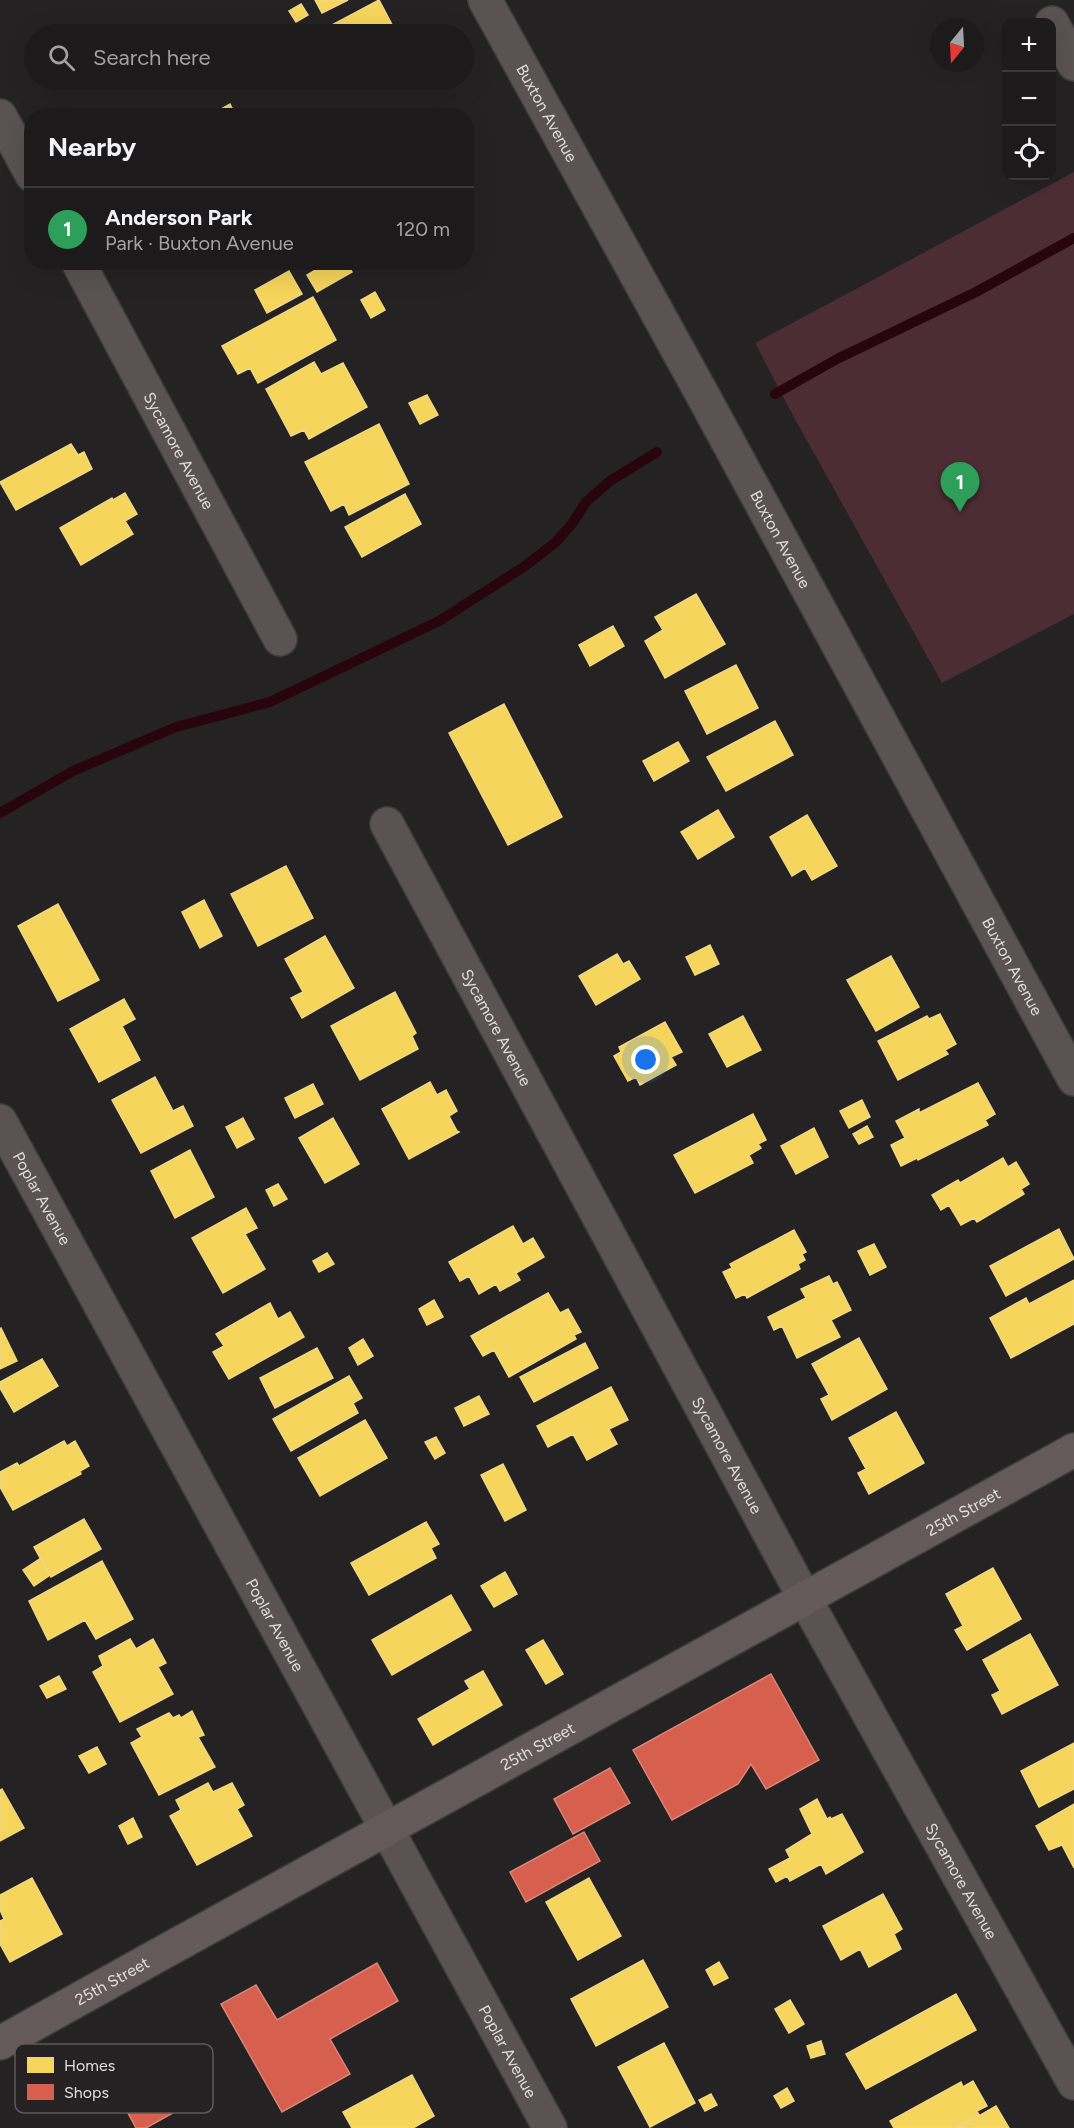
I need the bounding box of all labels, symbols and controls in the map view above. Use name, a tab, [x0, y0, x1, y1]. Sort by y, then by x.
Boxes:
north arrow	[930, 18, 984, 72]
map controls	[1002, 18, 1056, 180]
button: +	[1002, 18, 1056, 72]
search box	[24, 24, 474, 90]
icon: search	[45, 41, 78, 74]
text: Search here	[93, 44, 211, 71]
street label: Buxton Avenue	[512, 61, 581, 166]
button: −	[1002, 72, 1056, 126]
button: locate	[1002, 126, 1056, 180]
text: Nearby	[48, 131, 136, 163]
text: Anderson Park	[105, 204, 253, 231]
text: 1	[63, 217, 72, 241]
text: 120 m	[396, 217, 450, 241]
text: Park · Buxton Avenue	[105, 231, 294, 255]
street label: Sycamore Avenue	[140, 389, 218, 513]
pin: 1	[940, 462, 980, 512]
street label: Buxton Avenue	[746, 487, 815, 592]
street label: Buxton Avenue	[978, 914, 1047, 1019]
street label: Sycamore Avenue	[457, 966, 536, 1090]
your location	[631, 1045, 660, 1074]
street label: Poplar Avenue	[9, 1149, 75, 1248]
street label: Sycamore Avenue	[688, 1394, 766, 1517]
street label: 25th Street	[923, 1484, 1004, 1540]
street label: Poplar Avenue	[242, 1575, 308, 1675]
street label: 25th Street	[497, 1718, 578, 1775]
street label: Sycamore Avenue	[921, 1820, 1001, 1943]
street label: 25th Street	[72, 1953, 153, 2009]
street label: Poplar Avenue	[475, 2002, 541, 2102]
legend	[15, 2044, 213, 2113]
text: Homes	[64, 2056, 115, 2075]
text: Shops	[64, 2083, 109, 2102]

